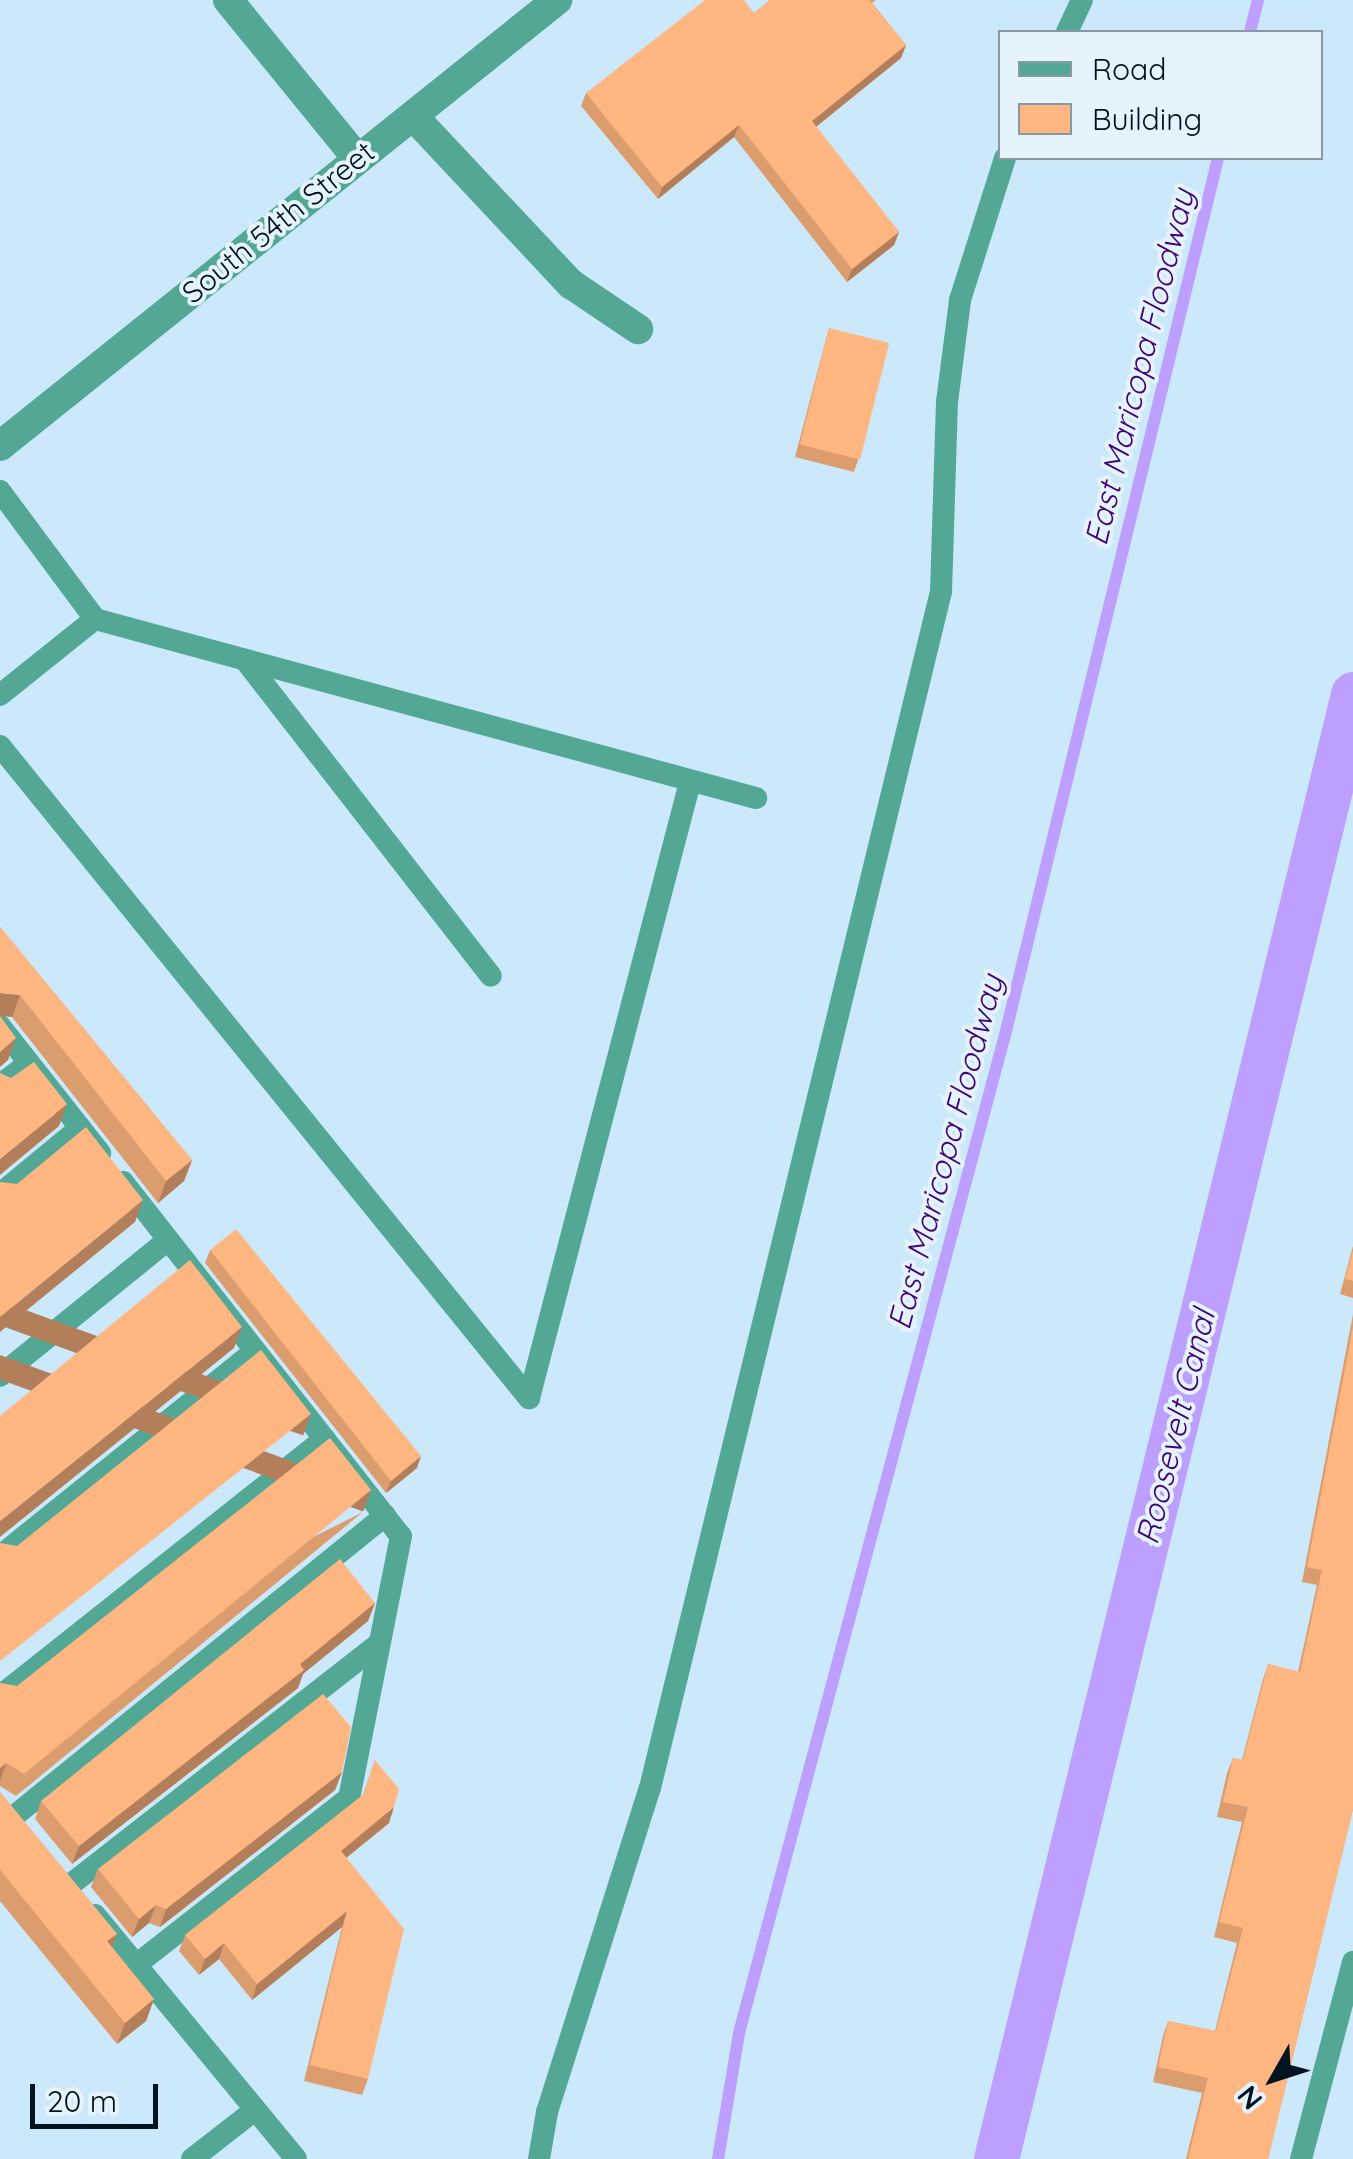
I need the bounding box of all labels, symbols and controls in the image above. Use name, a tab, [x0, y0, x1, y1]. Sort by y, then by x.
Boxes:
legend	[998, 30, 1323, 160]
text: Road	[1092, 50, 1166, 88]
text: Building	[1092, 100, 1202, 138]
street label: South 54th Street	[175, 133, 381, 311]
water label: East Maricopa Floodway	[1076, 185, 1202, 549]
water label: East Maricopa Floodway	[879, 970, 1011, 1334]
water label: Roosevelt Canal	[1127, 1306, 1223, 1548]
north arrow	[1223, 2029, 1323, 2129]
scale bar	[35, 2064, 162, 2126]
text: N	[1229, 2079, 1269, 2117]
text: 20 m	[47, 2082, 117, 2120]

